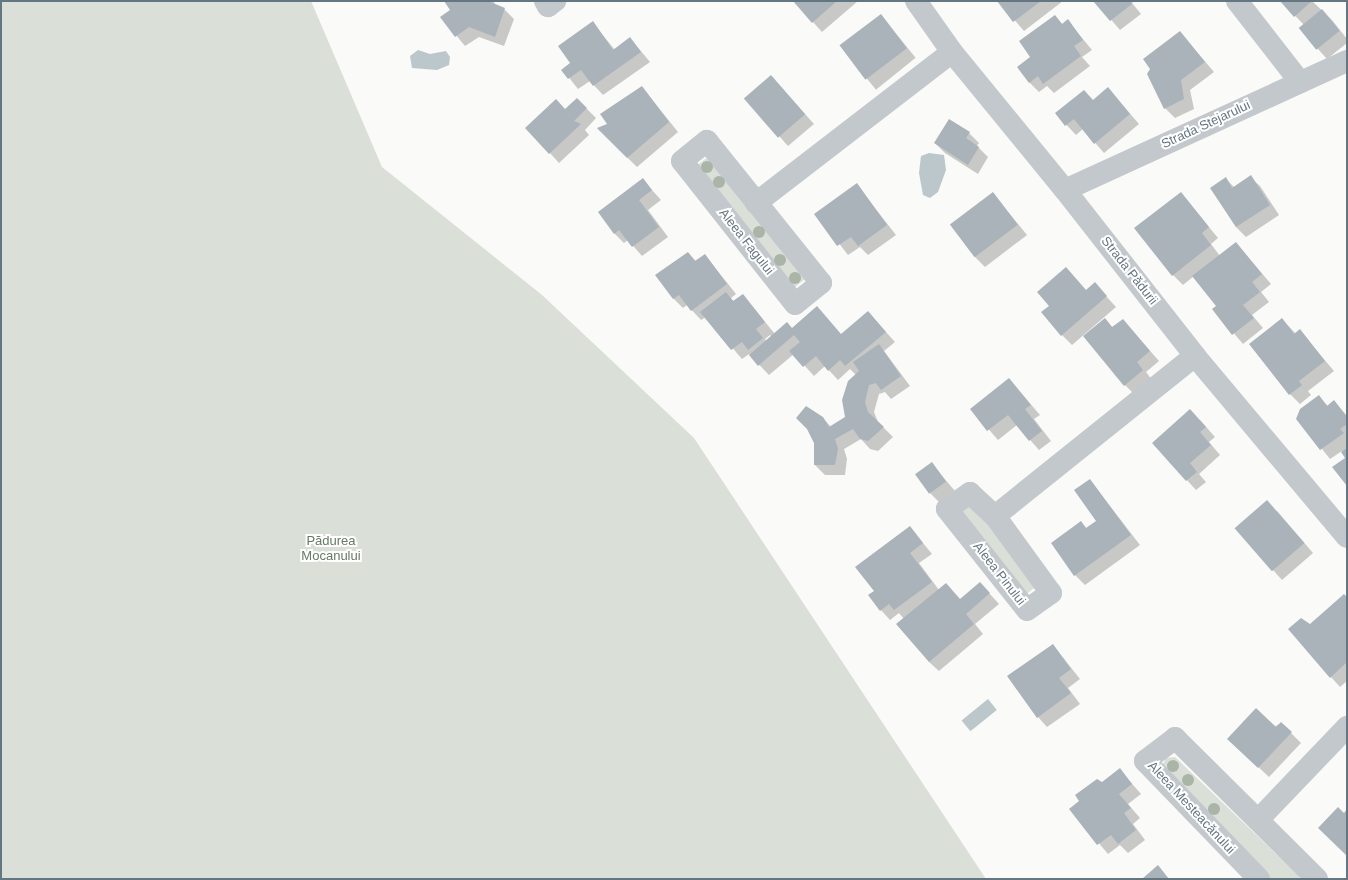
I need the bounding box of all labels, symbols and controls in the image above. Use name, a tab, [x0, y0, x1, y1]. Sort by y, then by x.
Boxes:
street label: Strada Stejarului	[1159, 98, 1253, 152]
street label: Aleea Fagului	[715, 206, 777, 278]
street label: Strada Pădurii	[1097, 234, 1161, 308]
park label: Pădurea Mocanului	[301, 534, 361, 565]
street label: Aleea Pinului	[969, 539, 1029, 609]
street label: Aleea Mesteacănului	[1144, 759, 1238, 857]

